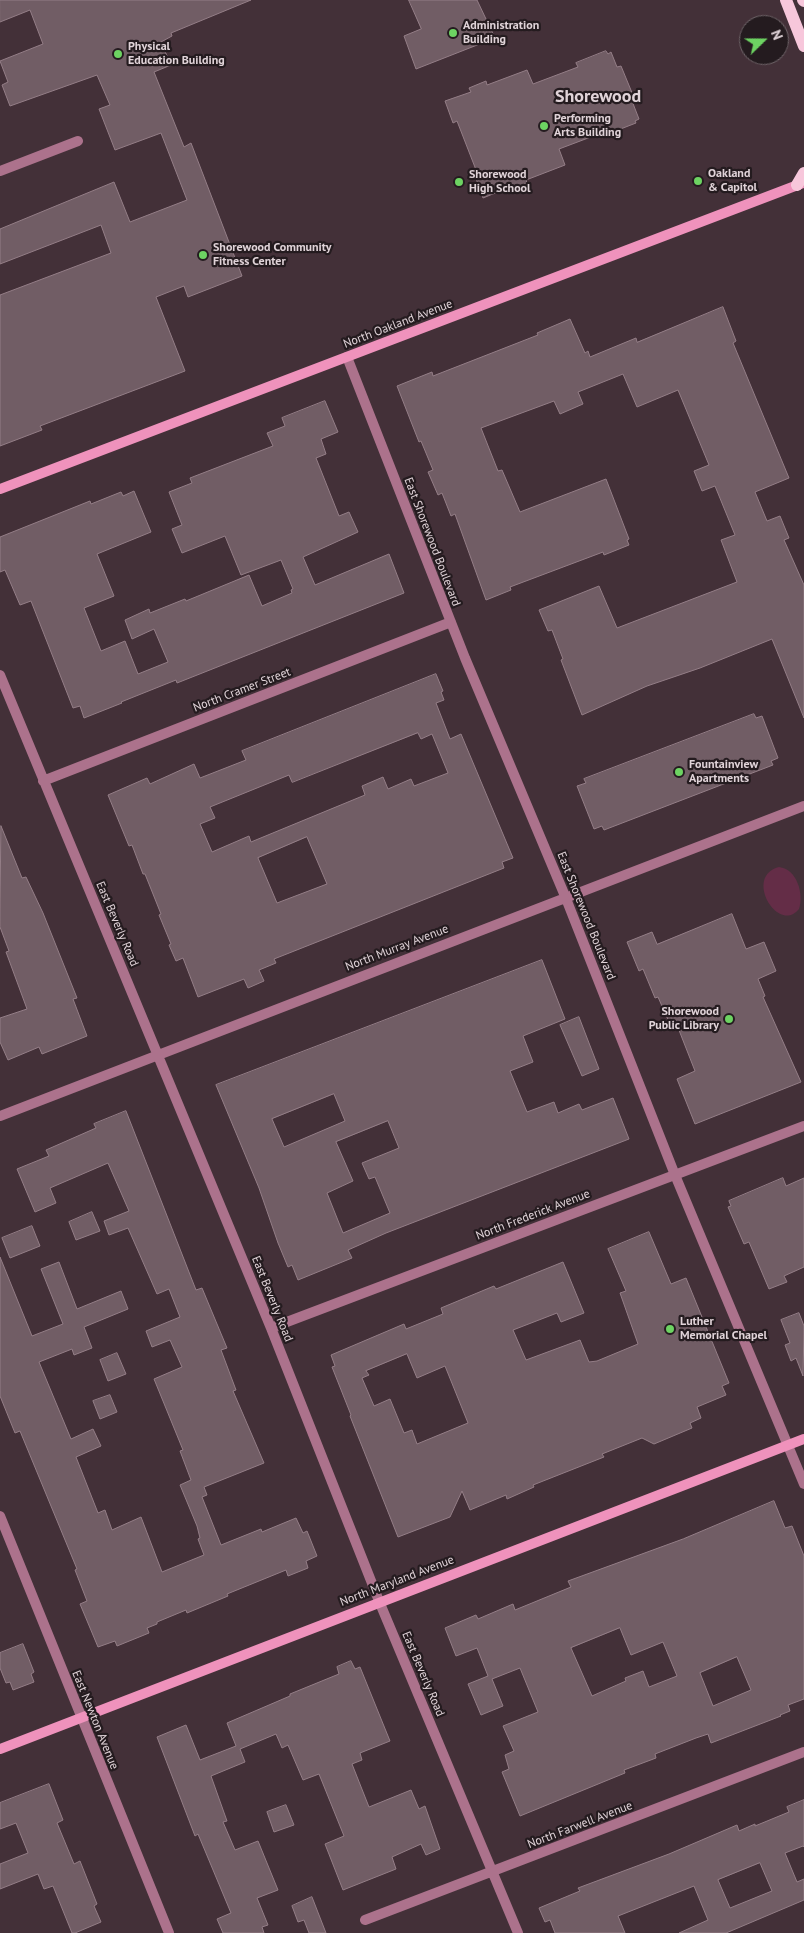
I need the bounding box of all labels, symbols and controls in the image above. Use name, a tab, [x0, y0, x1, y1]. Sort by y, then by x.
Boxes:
north arrow	[739, 15, 789, 65]
place label: Administration Building	[463, 19, 539, 47]
marker: Administration Building	[447, 27, 459, 39]
text: N	[767, 27, 787, 42]
place label: Physical Education Building	[128, 40, 225, 68]
marker: Physical Education Building	[112, 48, 124, 60]
district label: Shorewood	[555, 86, 641, 108]
place label: Performing Arts Building	[554, 112, 621, 140]
marker: Performing Arts Building	[538, 120, 550, 132]
place label: Oakland & Capitol	[708, 167, 757, 195]
place label: Shorewood High School	[469, 168, 531, 196]
marker: Oakland & Capitol	[692, 175, 704, 187]
marker: Shorewood High School	[453, 176, 465, 188]
place label: Shorewood Community Fitness Center	[213, 241, 331, 269]
marker: Shorewood Community Fitness Center	[197, 249, 209, 261]
street label: North Oakland Avenue	[341, 297, 455, 351]
street label: East Shorewood Boulevard	[401, 476, 463, 608]
street label: North Cramer Street	[191, 665, 293, 715]
place label: Fountainview Apartments	[689, 758, 758, 786]
marker: Fountainview Apartments	[673, 766, 685, 778]
street label: East Shorewood Boulevard	[554, 850, 618, 982]
street label: East Beverly Road	[93, 879, 141, 969]
street label: North Murray Avenue	[343, 922, 451, 974]
place label: Shorewood Public Library	[649, 1005, 719, 1033]
marker: Shorewood Public Library	[723, 1013, 735, 1025]
street label: North Frederick Avenue	[474, 1187, 592, 1243]
street label: East Beverly Road	[248, 1254, 296, 1344]
place label: Luther Memorial Chapel	[680, 1315, 767, 1343]
marker: Luther Memorial Chapel	[664, 1323, 676, 1335]
street label: North Maryland Avenue	[338, 1553, 456, 1609]
street label: East Beverly Road	[399, 1629, 447, 1719]
street label: East Newton Avenue	[69, 1669, 121, 1771]
street label: North Farwell Avenue	[525, 1798, 635, 1852]

